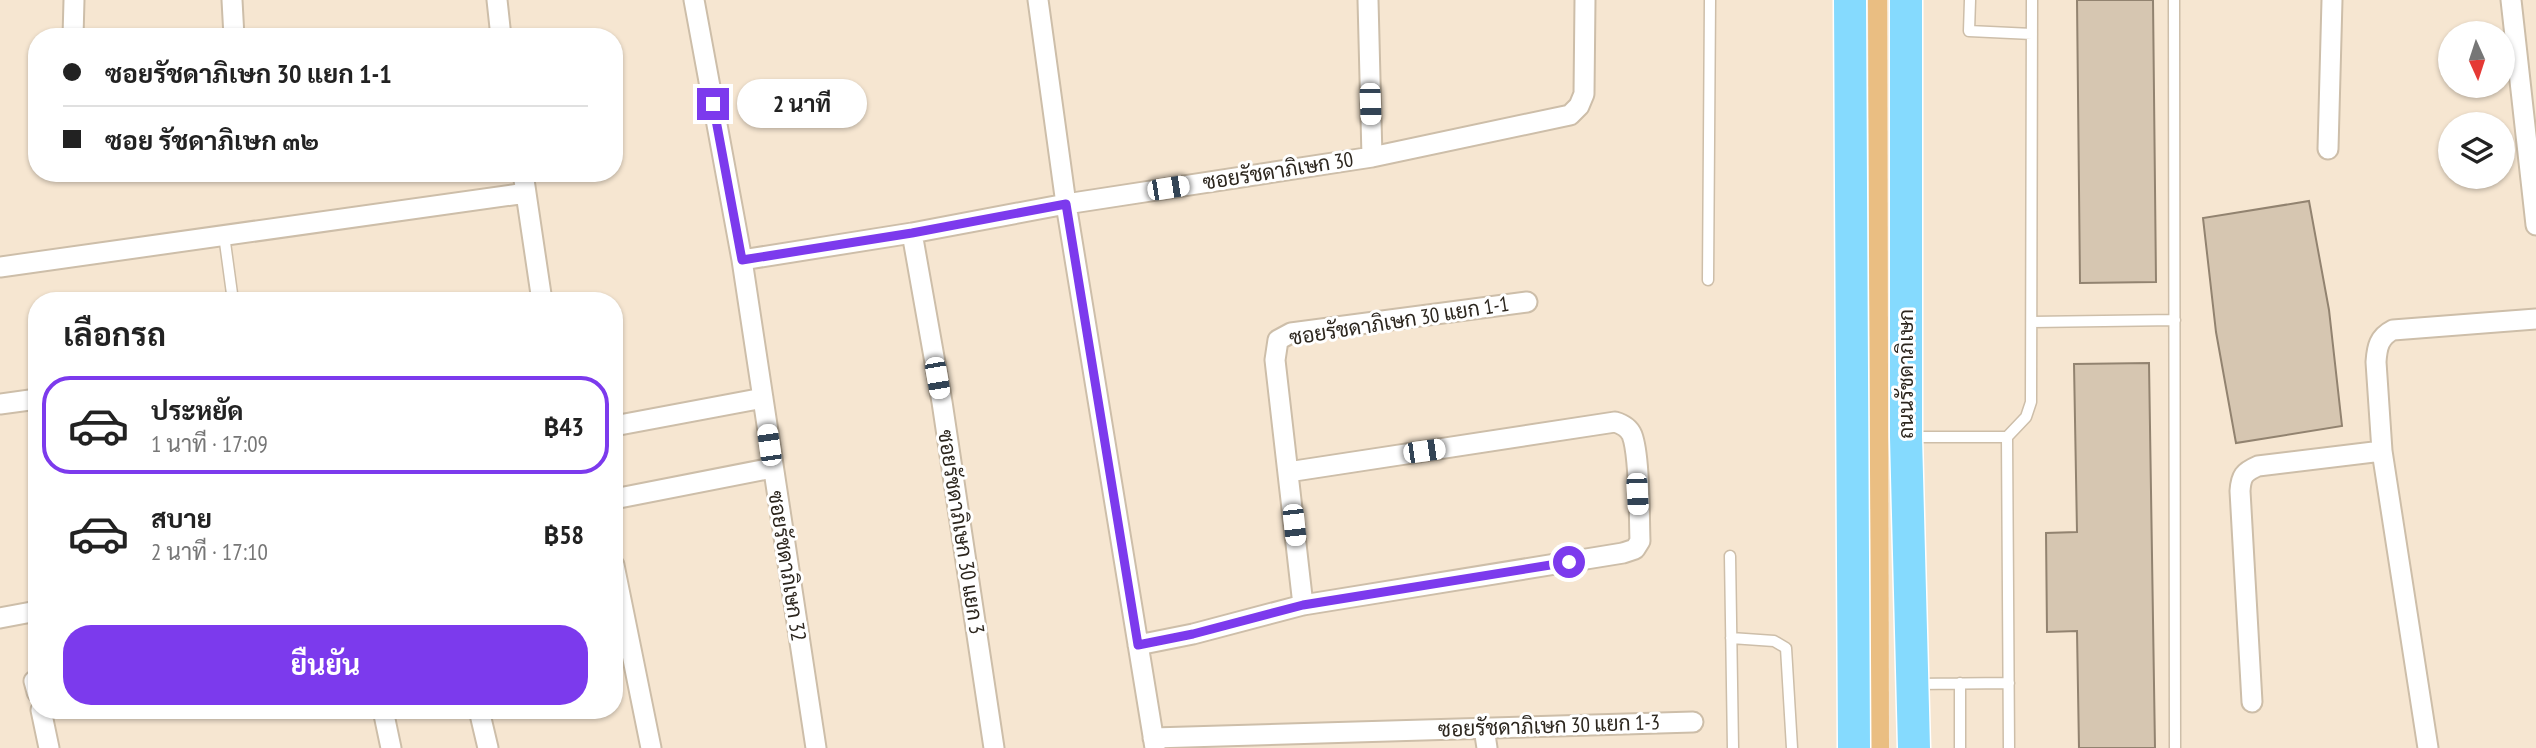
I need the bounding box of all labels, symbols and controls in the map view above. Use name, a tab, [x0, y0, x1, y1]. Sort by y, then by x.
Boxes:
north arrow	[2438, 21, 2515, 98]
map controls	[2438, 21, 2515, 189]
text: ซอยรัชดาภิเษก 30 แยก 1-1	[105, 57, 392, 90]
callout: 2 นาที	[738, 80, 867, 128]
car	[1359, 83, 1382, 125]
route end	[697, 88, 729, 120]
text: 2 นาที	[773, 89, 831, 118]
button: layers	[2438, 112, 2515, 189]
text: ซอย รัชดาภิเษก ๓๒	[105, 124, 319, 157]
street label: ซอยรัชดาภิเษก 30	[1201, 145, 1355, 196]
car	[1146, 174, 1191, 202]
street label: ซอยรัชดาภิเษก 30 แยก 1-1	[1287, 290, 1511, 351]
street label: ถนนรัชดาภิเษก	[1892, 309, 1919, 439]
text: เลือกรถ	[63, 313, 166, 355]
car	[924, 355, 951, 401]
icon: car	[67, 394, 130, 457]
text: ประหยัด	[151, 394, 244, 427]
text: ฿43	[543, 410, 584, 443]
car	[756, 423, 783, 467]
street label: ซอยรัชดาภิเษก 30 แยก 3	[932, 428, 991, 636]
text: 1 นาที · 17:09	[151, 429, 268, 458]
car	[1402, 438, 1447, 464]
car	[1626, 472, 1649, 516]
street label: ซอยรัชดาภิเษก 32	[762, 489, 813, 643]
icon: car	[67, 502, 130, 565]
text: สบาย	[151, 502, 212, 535]
car	[1282, 503, 1307, 547]
text: ฿58	[543, 518, 584, 551]
text: 2 นาที · 17:10	[151, 537, 268, 566]
route start	[1553, 546, 1585, 578]
button: ยืนยัน	[63, 625, 588, 705]
street label: ซอยรัชดาภิเษก 30 แยก 1-3	[1438, 708, 1660, 743]

